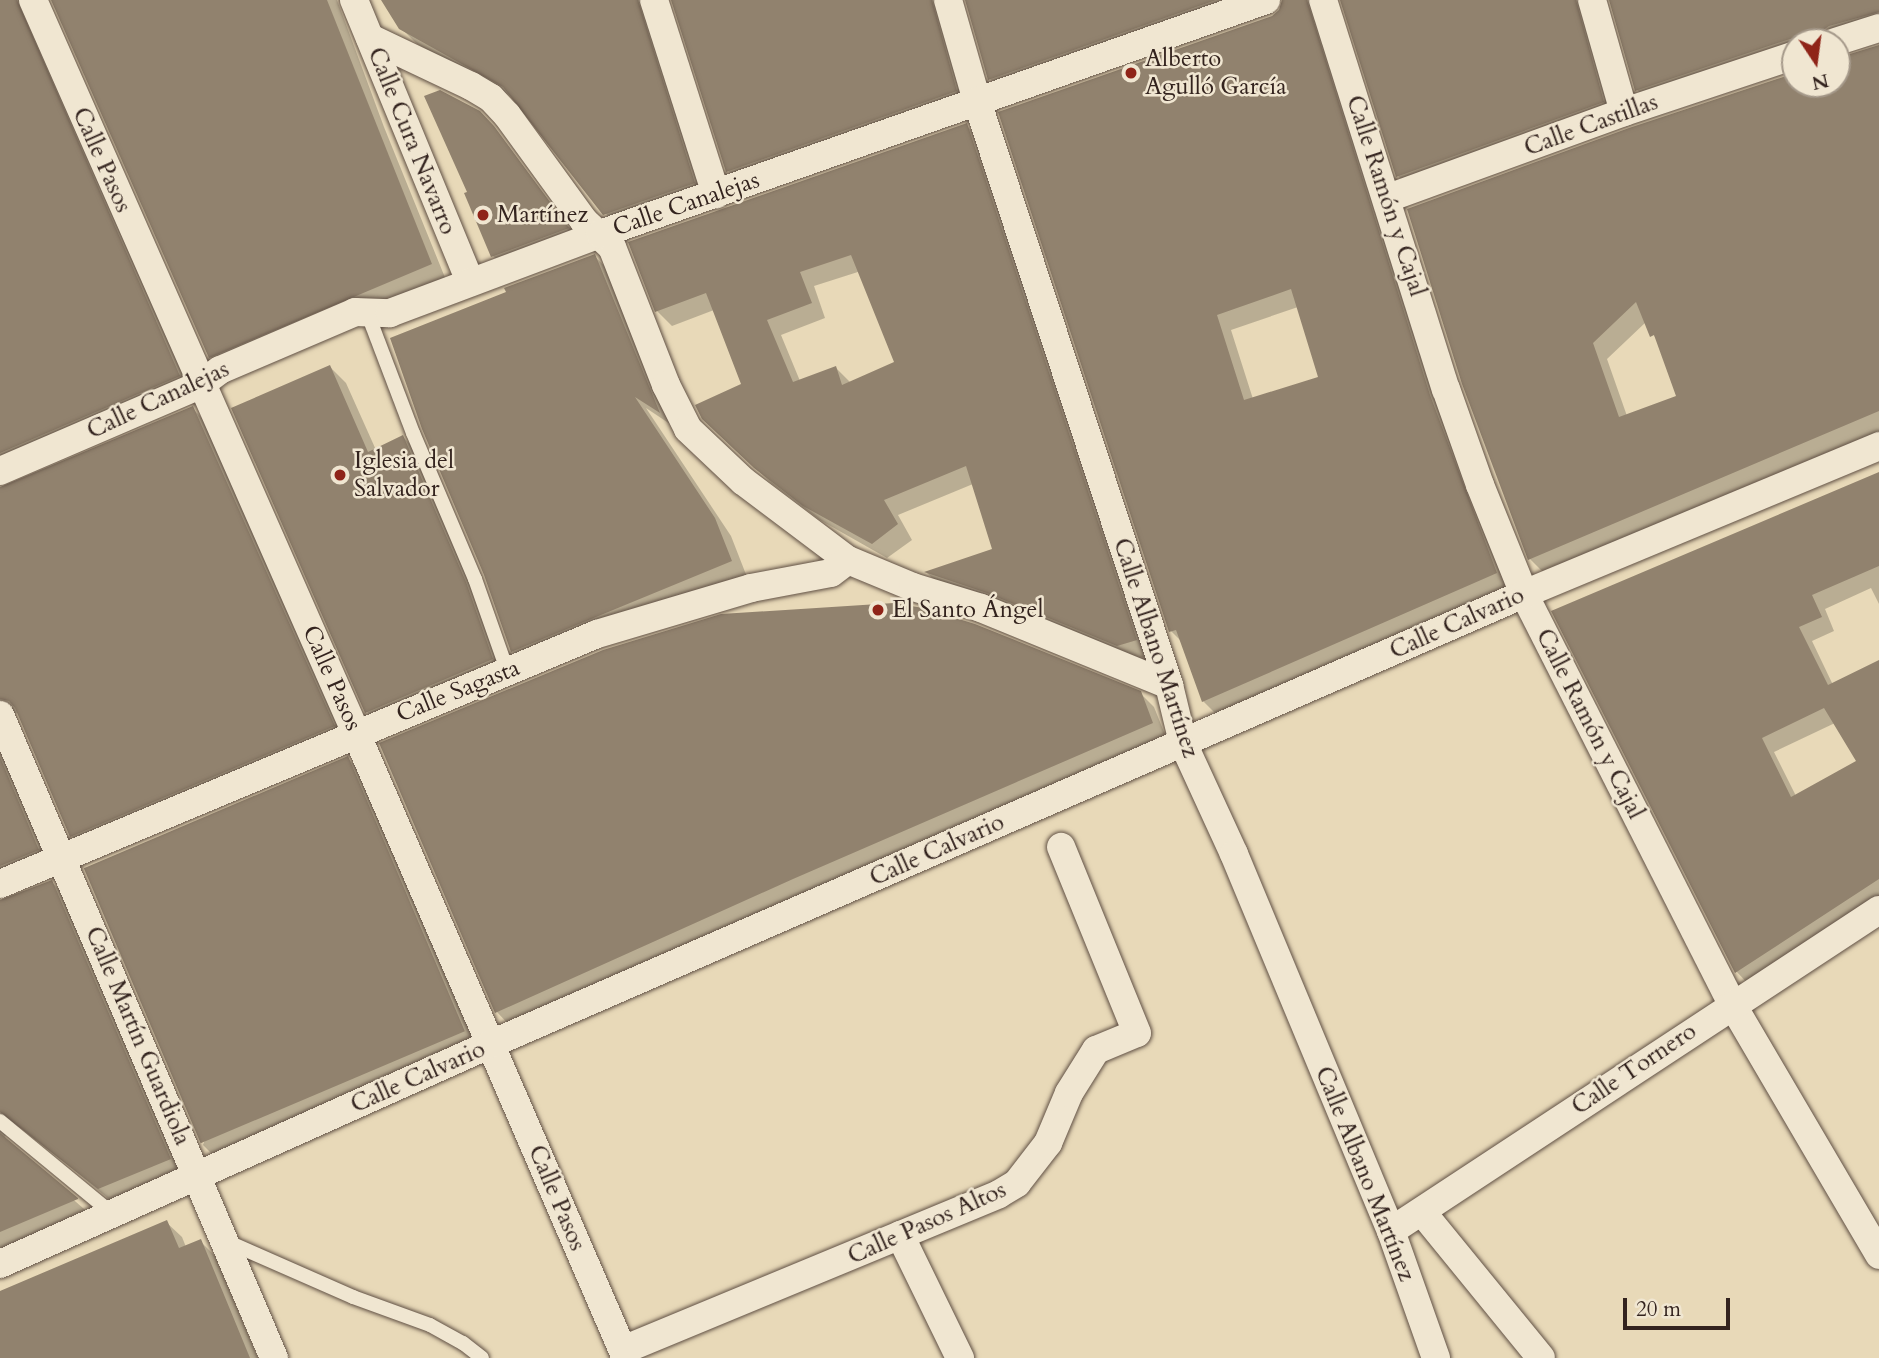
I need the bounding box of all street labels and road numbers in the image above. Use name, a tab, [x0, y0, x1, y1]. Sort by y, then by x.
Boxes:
street label: Calle Cura Navarro	[361, 43, 463, 239]
street label: Calle Castillas	[1520, 88, 1662, 162]
street label: Calle Ramón y Cajal	[1340, 92, 1432, 300]
street label: Calle Pasos	[66, 103, 138, 217]
street label: Calle Canalejas	[609, 165, 763, 243]
street label: Calle Canalejas	[83, 355, 233, 445]
street label: Calle Albano Martínez	[1107, 535, 1205, 761]
street label: Calle Calvario	[1385, 581, 1529, 665]
street label: Calle Pasos	[296, 621, 368, 735]
street label: Calle Ramón y Cajal	[1530, 624, 1650, 824]
street label: Calle Sagasta	[392, 653, 524, 729]
street label: Calle Calvario	[865, 808, 1009, 892]
street label: Calle Martín Guardiola	[79, 922, 197, 1150]
street label: Calle Tornero	[1566, 1017, 1702, 1121]
street label: Calle Calvario	[346, 1035, 490, 1119]
street label: Calle Albano Martínez	[1309, 1062, 1421, 1286]
street label: Calle Pasos	[522, 1141, 592, 1255]
street label: Calle Pasos Altos	[843, 1175, 1011, 1271]

